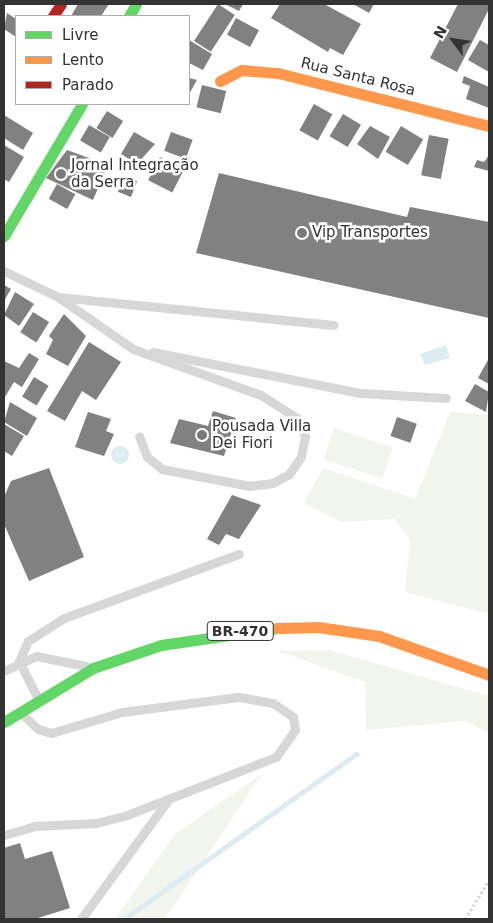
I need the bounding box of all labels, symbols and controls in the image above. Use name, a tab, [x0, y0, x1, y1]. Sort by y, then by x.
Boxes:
legend	[15, 15, 190, 105]
north arrow	[428, 15, 478, 65]
text: N	[430, 23, 450, 41]
text: Livre	[62, 26, 98, 44]
text: Lento	[62, 51, 104, 69]
street label: Rua Santa Rosa	[299, 54, 417, 100]
text: Parado	[62, 76, 114, 94]
place label: Jornal Integração da Serra	[71, 156, 199, 191]
marker: Jornal Integração da Serra	[55, 168, 67, 180]
place label: Vip Transportes	[312, 224, 428, 242]
marker: Vip Transportes	[296, 227, 308, 239]
place label: Pousada Villa Dei Fiori	[212, 417, 311, 452]
marker: Pousada Villa Dei Fiori	[196, 429, 208, 441]
road number: BR-470	[206, 620, 274, 642]

